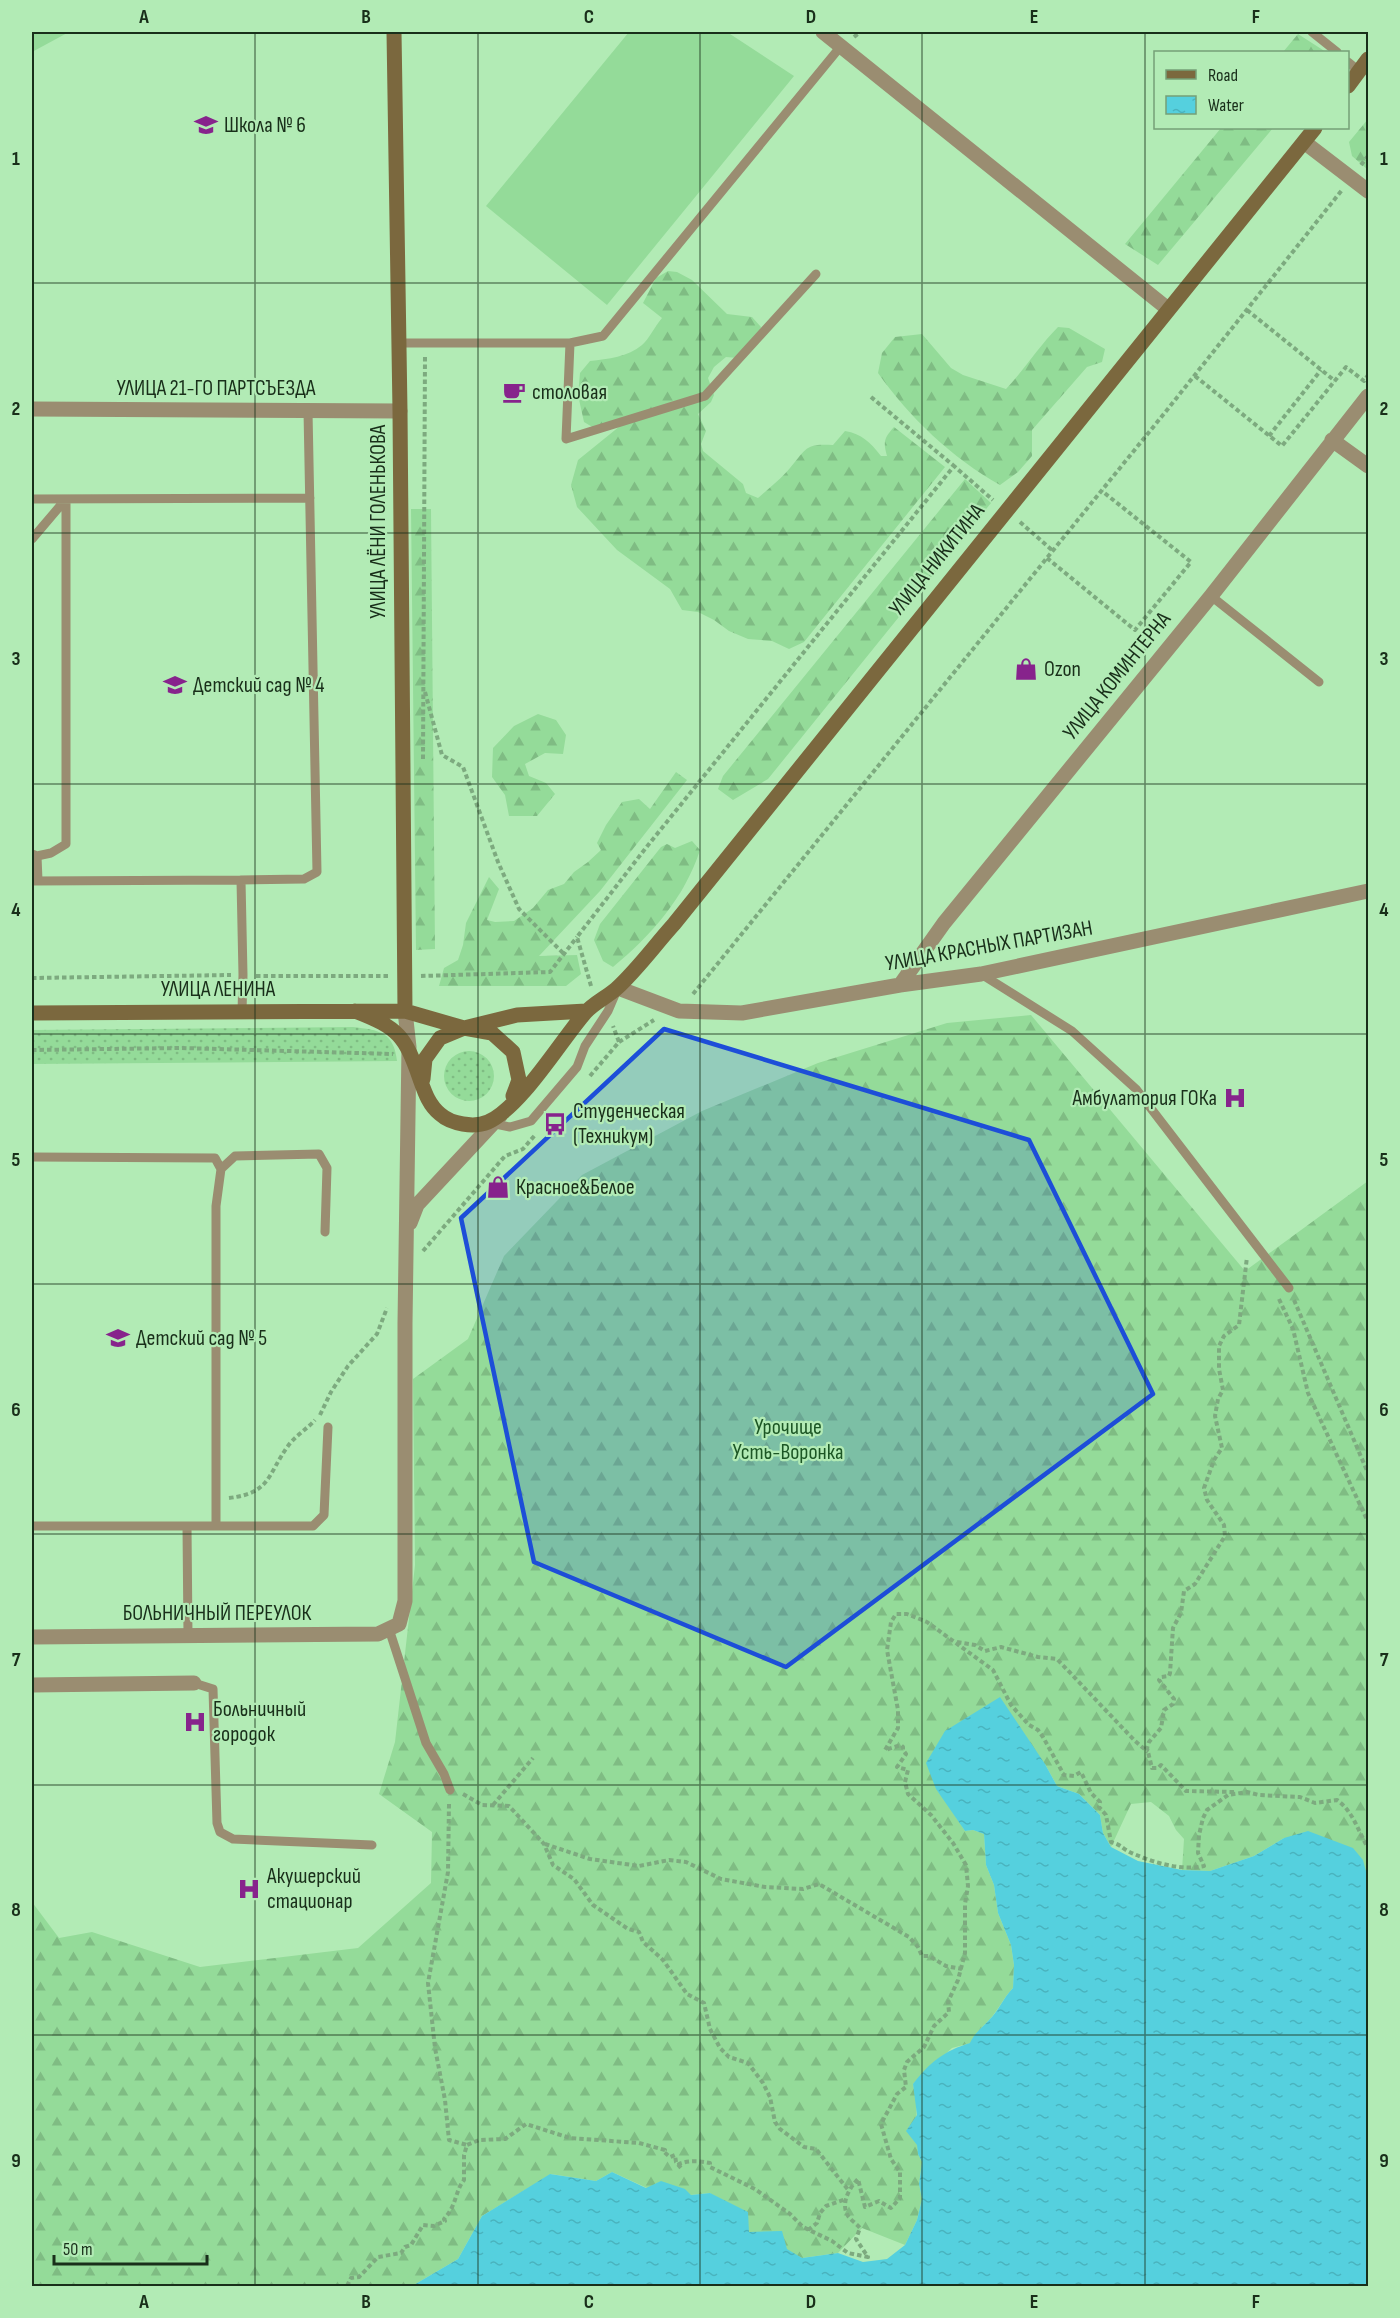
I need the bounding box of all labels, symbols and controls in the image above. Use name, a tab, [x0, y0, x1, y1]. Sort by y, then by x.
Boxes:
text: A	[138, 5, 149, 29]
text: B	[361, 5, 371, 29]
text: C	[584, 5, 594, 29]
text: D	[806, 5, 816, 29]
text: E	[1030, 5, 1038, 29]
text: F	[1252, 5, 1260, 29]
legend	[1154, 51, 1349, 129]
text: Road	[1208, 65, 1238, 86]
text: Water	[1208, 95, 1244, 116]
school or university icon: Школа № 6	[193, 112, 219, 138]
place label: Школа № 6	[224, 112, 306, 139]
text: 1	[12, 147, 20, 171]
text: 1	[1380, 147, 1388, 171]
street label: УЛИЦА 21-ГО ПАРТСЪЕЗДА	[117, 375, 316, 402]
cafe icon: столовая	[501, 379, 527, 405]
place label: столовая	[532, 379, 607, 406]
text: 2	[12, 397, 20, 421]
text: 2	[1380, 397, 1388, 421]
street label: УЛИЦА ЛЁНИ ГОЛЕНЬКОВА	[365, 424, 392, 619]
street label: УЛИЦА НИКИТИНА	[883, 498, 991, 622]
street label: УЛИЦА КОМИНТЕРНА	[1057, 606, 1177, 745]
text: 3	[12, 647, 21, 671]
text: 3	[1380, 647, 1389, 671]
shop icon: Ozon	[1013, 656, 1039, 682]
place label: Ozon	[1044, 656, 1081, 683]
school or university icon: Детский сад № 4	[162, 672, 188, 698]
place label: Детский сад № 4	[193, 672, 324, 699]
text: 4	[11, 898, 21, 922]
text: 4	[1379, 898, 1389, 922]
street label: УЛИЦА КРАСНЫХ ПАРТИЗАН	[883, 914, 1095, 978]
street label: УЛИЦА ЛЕНИНА	[161, 976, 276, 1003]
place label: Амбулатория ГОКа	[1072, 1085, 1217, 1112]
hospital icon: Амбулатория ГОКа	[1222, 1085, 1248, 1111]
place label: Студенческая (Техникум)	[573, 1098, 685, 1150]
bus stop icon: Студенческая (Техникум)	[542, 1111, 568, 1137]
text: 5	[12, 1148, 21, 1172]
text: 5	[1380, 1148, 1389, 1172]
shop icon: Красное&Белое	[485, 1174, 511, 1200]
place label: Красное&Белое	[516, 1174, 635, 1201]
school or university icon: Детский сад № 5	[105, 1325, 131, 1351]
place label: Детский сад № 5	[136, 1325, 267, 1352]
text: 6	[11, 1398, 21, 1422]
text: 6	[1379, 1398, 1389, 1422]
park label: Урочище Усть-Воронка	[733, 1414, 843, 1466]
street label: БОЛЬНИЧНЫЙ ПЕРЕУЛОК	[123, 1600, 312, 1627]
text: 7	[12, 1648, 21, 1672]
text: 7	[1380, 1648, 1389, 1672]
place label: Больничный городок	[213, 1696, 306, 1748]
hospital icon: Больничный городок	[182, 1709, 208, 1735]
place label: Акушерский стационар	[266, 1863, 361, 1915]
hospital icon: Акушерский стационар	[236, 1876, 262, 1902]
text: 8	[11, 1898, 21, 1922]
text: 8	[1379, 1898, 1389, 1922]
text: 9	[11, 2149, 21, 2173]
text: 9	[1379, 2149, 1389, 2173]
scale bar	[54, 2228, 207, 2266]
text: 50 m	[63, 2239, 93, 2260]
text: A	[138, 2290, 149, 2314]
text: B	[361, 2290, 371, 2314]
text: C	[584, 2290, 594, 2314]
text: D	[806, 2290, 816, 2314]
text: E	[1030, 2290, 1038, 2314]
text: F	[1252, 2290, 1260, 2314]

